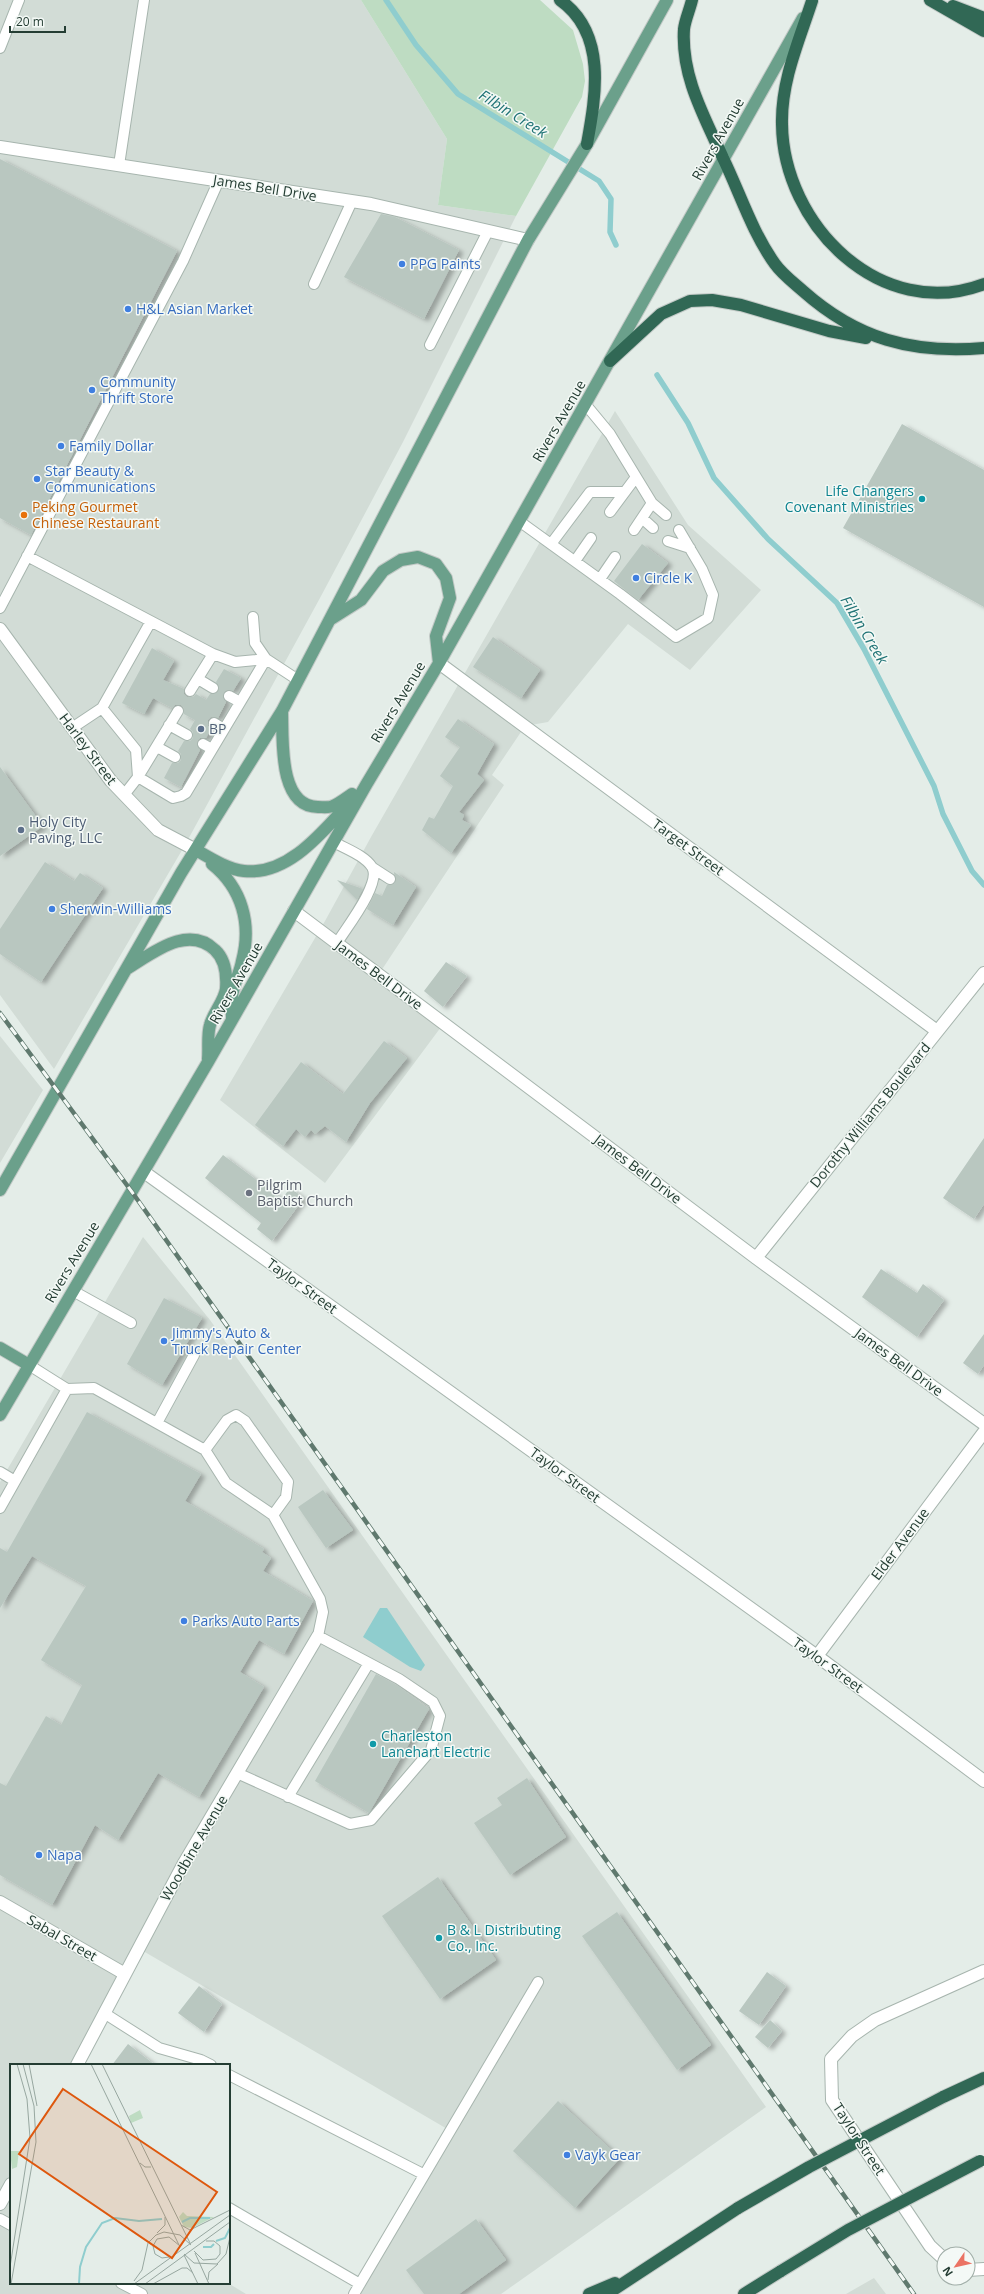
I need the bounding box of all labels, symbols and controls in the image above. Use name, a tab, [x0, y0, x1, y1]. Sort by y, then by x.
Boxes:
scale bar	[10, 8, 65, 34]
text: 20 m	[16, 13, 44, 30]
water label: Filbin Creek	[476, 84, 552, 142]
street label: Rivers Avenue	[687, 94, 748, 184]
street label: James Bell Drive	[210, 170, 318, 205]
place label: PPG Paints	[410, 254, 481, 273]
marker: PPG Paints	[397, 259, 407, 269]
place label: H&L Asian Market	[136, 299, 253, 318]
marker: H&L Asian Market	[123, 304, 133, 314]
place label: Community Thrift Store	[100, 372, 177, 407]
street label: Rivers Avenue	[527, 376, 590, 465]
marker: Community Thrift Store	[87, 385, 97, 395]
place label: Family Dollar	[69, 436, 154, 455]
marker: Family Dollar	[56, 441, 66, 451]
place label: Star Beauty & Communications	[45, 461, 156, 496]
marker: Star Beauty & Communications	[32, 474, 42, 484]
place label: Life Changers Covenant Ministries	[785, 481, 914, 516]
marker: Life Changers Covenant Ministries	[917, 494, 927, 504]
place label: Peking Gourmet Chinese Restaurant	[32, 497, 159, 532]
marker: Peking Gourmet Chinese Restaurant	[19, 510, 29, 520]
place label: Circle K	[644, 568, 693, 587]
marker: Circle K	[631, 573, 641, 583]
water label: Filbin Creek	[837, 591, 894, 668]
street label: Rivers Avenue	[366, 657, 429, 746]
street label: Harley Street	[55, 709, 122, 788]
place label: BP	[209, 719, 226, 738]
marker: BP	[196, 724, 206, 734]
place label: Holy City Paving, LLC	[29, 812, 103, 847]
street label: Target Street	[649, 814, 728, 879]
marker: Holy City Paving, LLC	[16, 825, 26, 835]
place label: Sherwin-Williams	[60, 899, 172, 918]
marker: Sherwin-Williams	[47, 904, 57, 914]
street label: James Bell Drive	[330, 934, 427, 1014]
street label: Rivers Avenue	[204, 938, 267, 1027]
street label: Dorothy Williams Boulevard	[805, 1038, 934, 1191]
street label: James Bell Drive	[589, 1128, 686, 1208]
place label: Pilgrim Baptist Church	[257, 1175, 353, 1210]
marker: Pilgrim Baptist Church	[244, 1188, 254, 1198]
street label: Rivers Avenue	[40, 1217, 103, 1306]
street label: Taylor Street	[263, 1254, 341, 1318]
street label: James Bell Drive	[850, 1322, 947, 1400]
place label: Jimmy's Auto & Truck Repair Center	[170, 1323, 302, 1358]
marker: Jimmy's Auto & Truck Repair Center	[159, 1336, 169, 1346]
street label: Taylor Street	[526, 1443, 604, 1507]
street label: Elder Avenue	[866, 1504, 933, 1584]
place label: Parks Auto Parts	[192, 1611, 300, 1630]
marker: Parks Auto Parts	[179, 1616, 189, 1626]
street label: Taylor Street	[789, 1633, 867, 1697]
place label: Charleston Lanehart Electric	[381, 1726, 490, 1761]
marker: Charleston Lanehart Electric	[368, 1739, 378, 1749]
street label: Woodbine Avenue	[156, 1791, 232, 1904]
place label: Napa	[47, 1845, 82, 1864]
marker: Napa	[34, 1850, 44, 1860]
street label: Sabal Street	[24, 1910, 101, 1965]
place label: B & L Distributing Co., Inc.	[447, 1920, 561, 1955]
marker: B & L Distributing Co., Inc.	[434, 1933, 444, 1943]
inset map	[10, 2064, 230, 2284]
street label: Taylor Street	[829, 2099, 890, 2179]
place label: Vayk Gear	[575, 2145, 641, 2164]
marker: Vayk Gear	[562, 2150, 572, 2160]
north arrow	[936, 2246, 976, 2286]
text: N	[939, 2264, 956, 2280]

